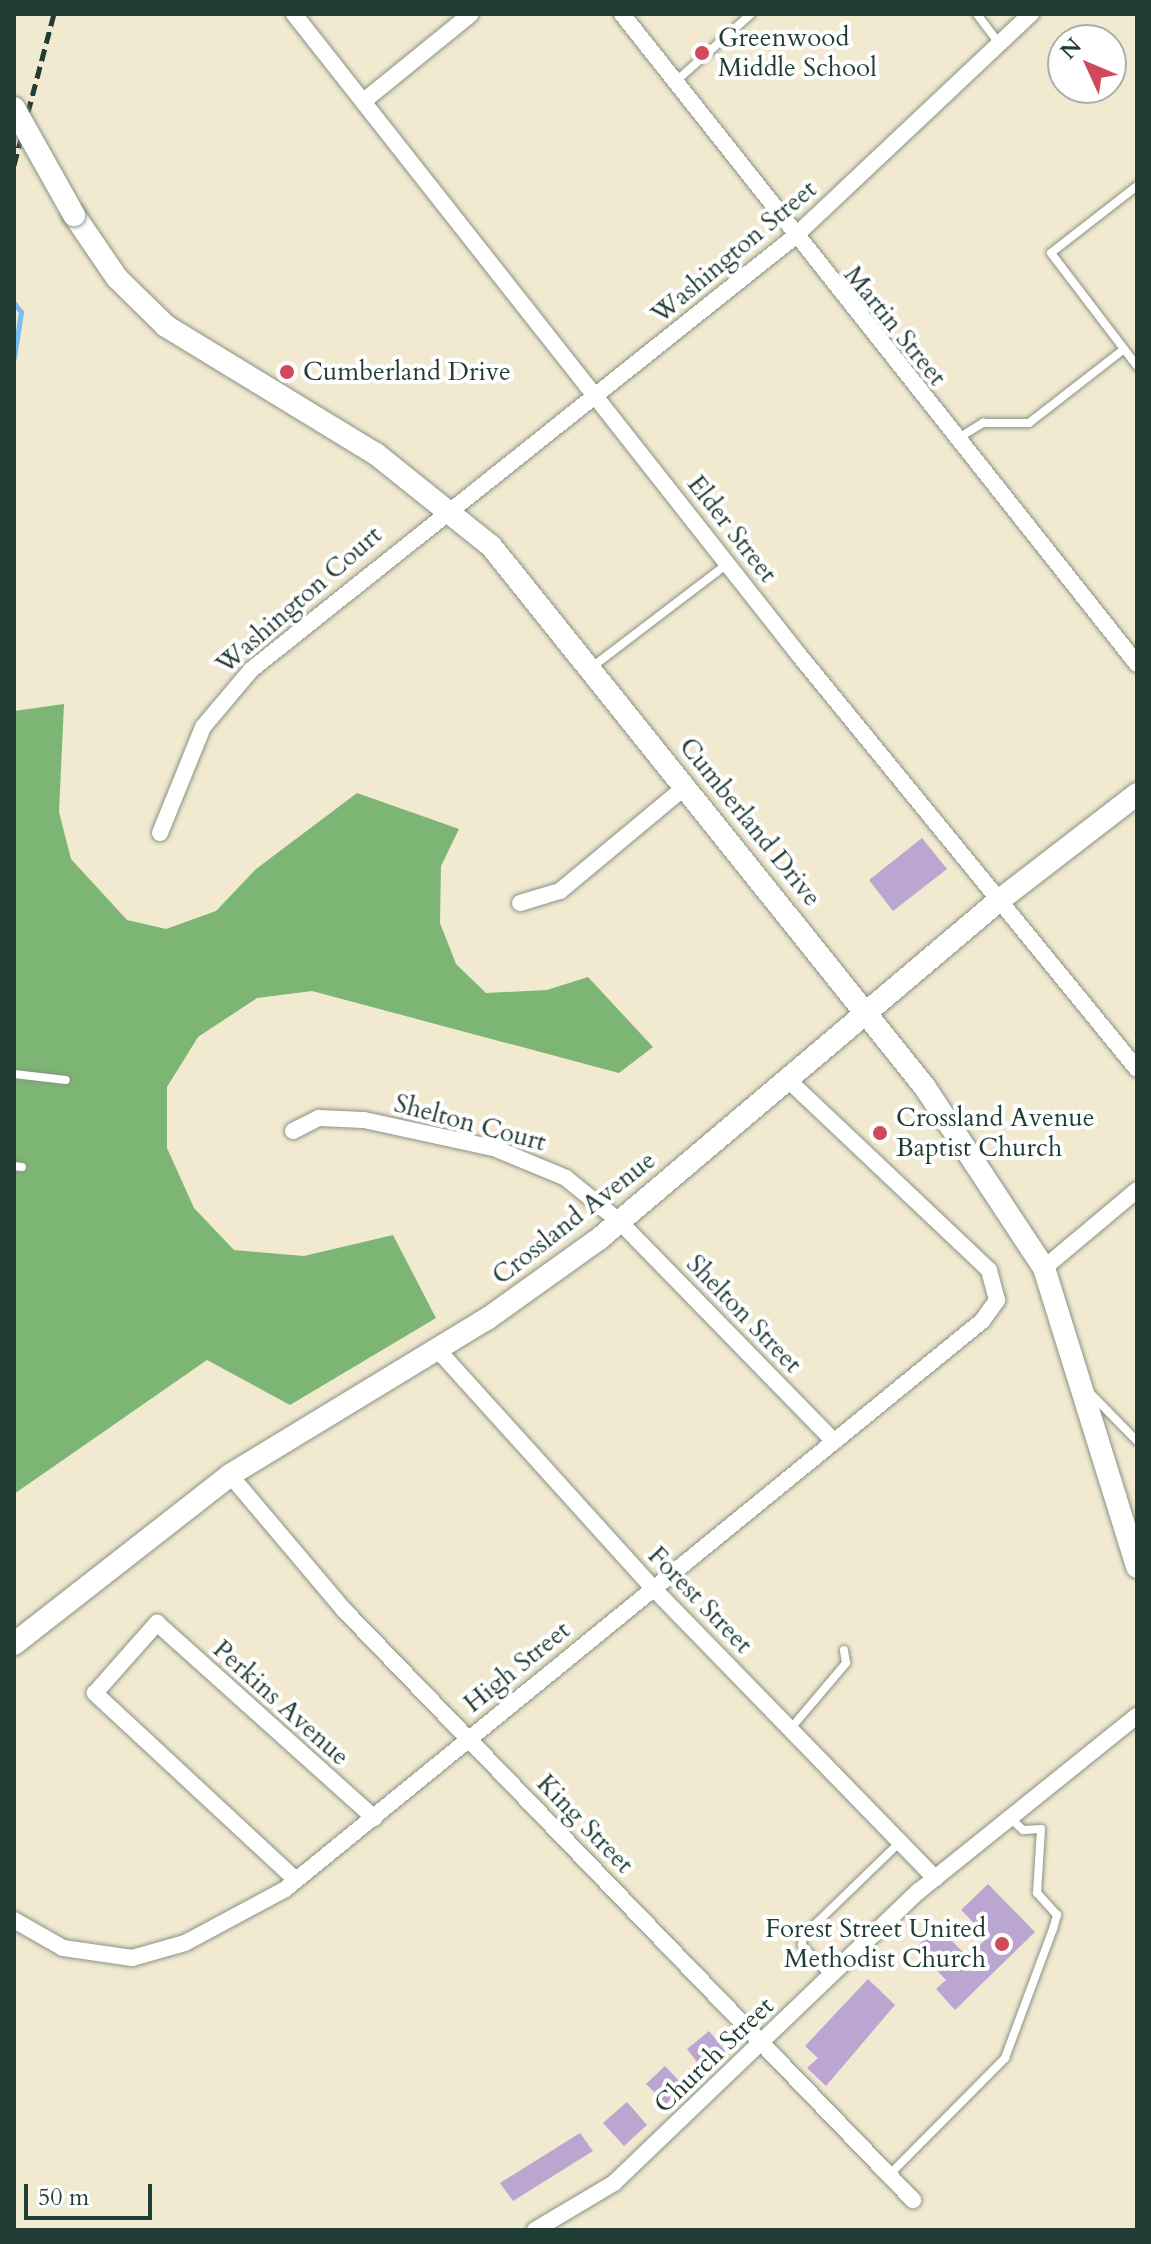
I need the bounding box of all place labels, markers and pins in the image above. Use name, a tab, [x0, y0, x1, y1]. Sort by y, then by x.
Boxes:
place label: Greenwood Middle School	[718, 22, 877, 84]
marker: Greenwood Middle School	[693, 44, 711, 62]
place label: Cumberland Drive	[303, 356, 511, 388]
marker: Cumberland Drive	[278, 363, 296, 381]
place label: Crossland Avenue Baptist Church	[896, 1102, 1095, 1164]
marker: Crossland Avenue Baptist Church	[871, 1124, 889, 1142]
place label: Forest Street United Methodist Church	[765, 1913, 986, 1974]
marker: Forest Street United Methodist Church	[993, 1935, 1011, 1953]

